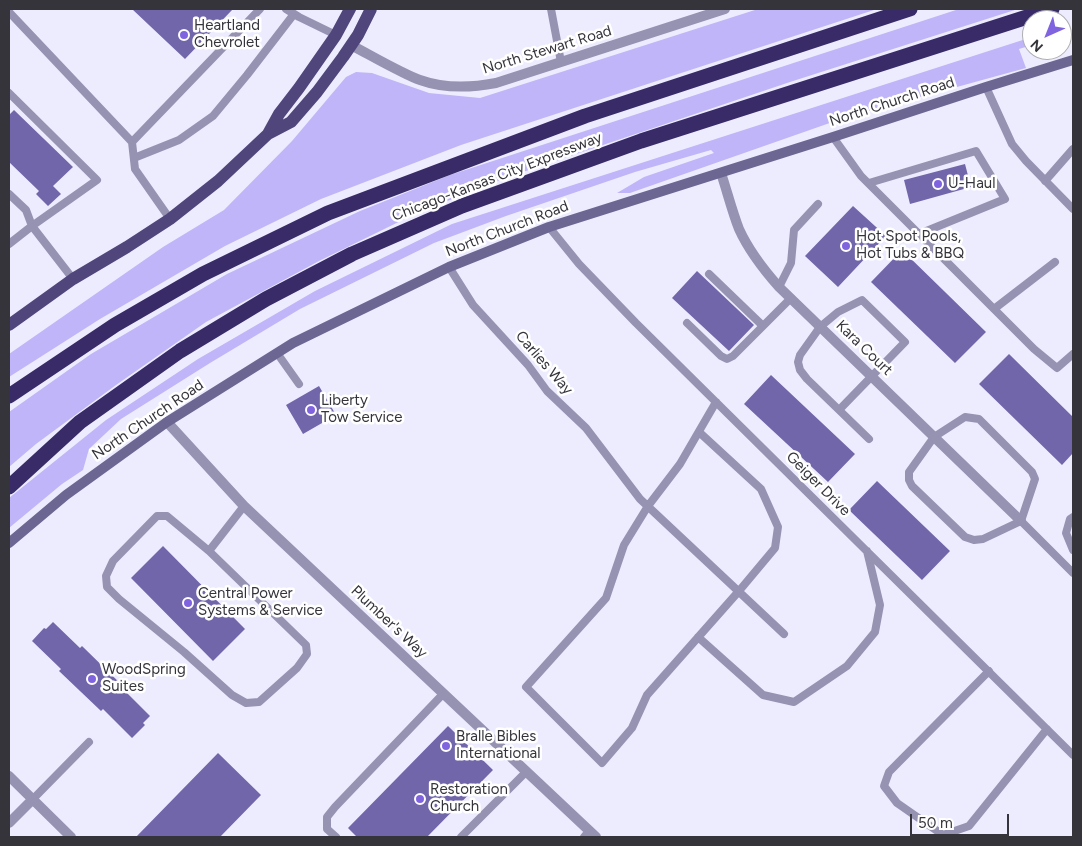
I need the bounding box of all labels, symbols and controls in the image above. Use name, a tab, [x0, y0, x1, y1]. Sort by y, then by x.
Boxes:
north arrow	[1022, 10, 1072, 60]
place label: Heartland Chevrolet	[194, 17, 260, 52]
street label: North Stewart Road	[480, 22, 614, 78]
marker: Heartland Chevrolet	[178, 29, 190, 41]
text: N	[1027, 36, 1047, 55]
street label: North Church Road	[827, 73, 957, 131]
street label: Chicago-Kansas City Expressway	[390, 129, 604, 225]
place label: U-Haul	[948, 175, 995, 193]
marker: U-Haul	[932, 178, 944, 190]
street label: North Church Road	[443, 197, 571, 261]
place label: Hot Spot Pools, Hot Tubs & BBQ	[856, 228, 964, 263]
marker: Hot Spot Pools, Hot Tubs & BBQ	[840, 240, 852, 252]
street label: Kara Court	[832, 317, 896, 379]
street label: Carlies Way	[511, 328, 577, 398]
street label: North Church Road	[89, 376, 207, 464]
place label: Liberty Tow Service	[321, 392, 402, 427]
marker: Liberty Tow Service	[305, 404, 317, 416]
street label: Geiger Drive	[782, 448, 854, 520]
street label: Plumber's Way	[347, 582, 431, 662]
place label: Central Power Systems & Service	[198, 585, 323, 620]
marker: Central Power Systems & Service	[182, 597, 194, 609]
place label: WoodSpring Suites	[102, 661, 186, 696]
marker: WoodSpring Suites	[86, 673, 98, 685]
place label: Bralle Bibles International	[456, 728, 541, 763]
marker: Bralle Bibles International	[440, 740, 452, 752]
place label: Restoration Church	[430, 781, 508, 816]
marker: Restoration Church	[414, 793, 426, 805]
scale bar	[912, 804, 1011, 836]
text: 50 m	[918, 814, 953, 832]

